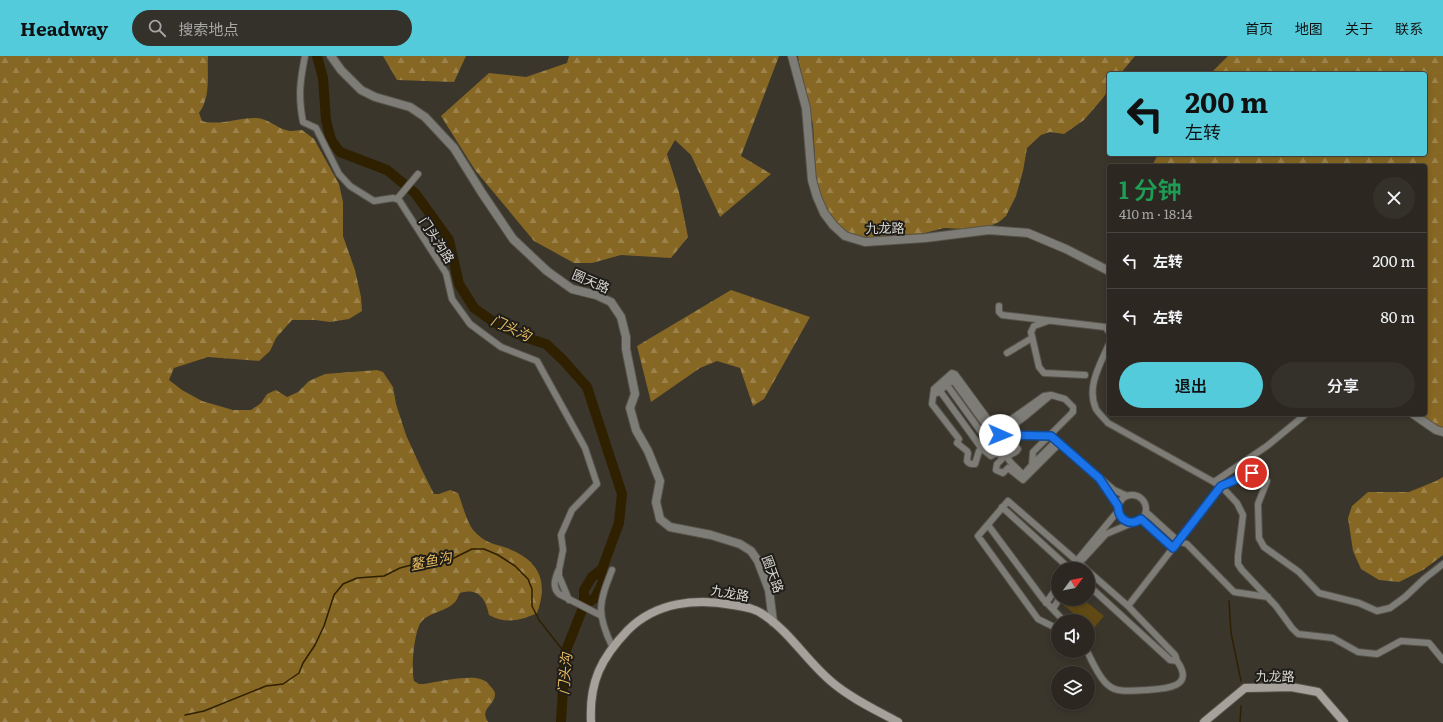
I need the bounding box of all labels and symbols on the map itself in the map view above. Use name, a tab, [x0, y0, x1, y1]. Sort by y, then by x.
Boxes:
street label: 门头沟路	[415, 213, 460, 267]
street label: 九龙路	[865, 218, 905, 237]
street label: 圈天路	[570, 264, 613, 297]
water label: 门头沟	[488, 309, 536, 346]
position arrow	[979, 414, 1021, 456]
pin	[1235, 456, 1269, 490]
water label: 鳌鱼沟	[408, 546, 455, 574]
street label: 圈天路	[758, 552, 789, 595]
north arrow	[1051, 562, 1095, 606]
street label: 九龙路	[709, 580, 751, 605]
water label: 门头沟	[552, 650, 576, 696]
street label: 九龙路	[1255, 666, 1295, 685]

